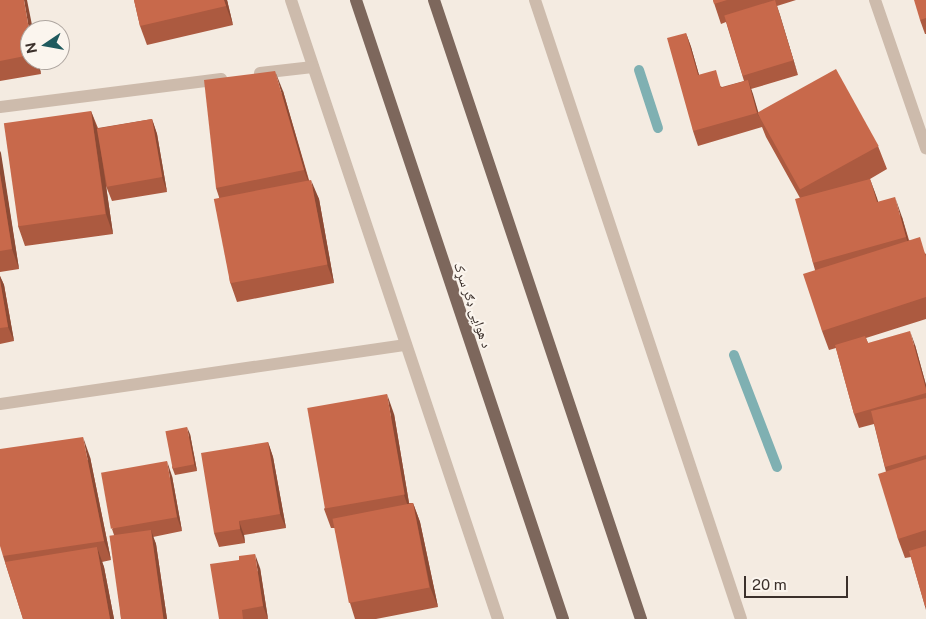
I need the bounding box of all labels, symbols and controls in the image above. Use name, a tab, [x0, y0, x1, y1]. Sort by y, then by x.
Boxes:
north arrow	[20, 20, 70, 70]
text: N	[22, 41, 40, 55]
street label: د هوایی ډګر سړک	[450, 260, 496, 350]
scale bar	[746, 566, 850, 598]
text: 20 m	[752, 576, 787, 593]

